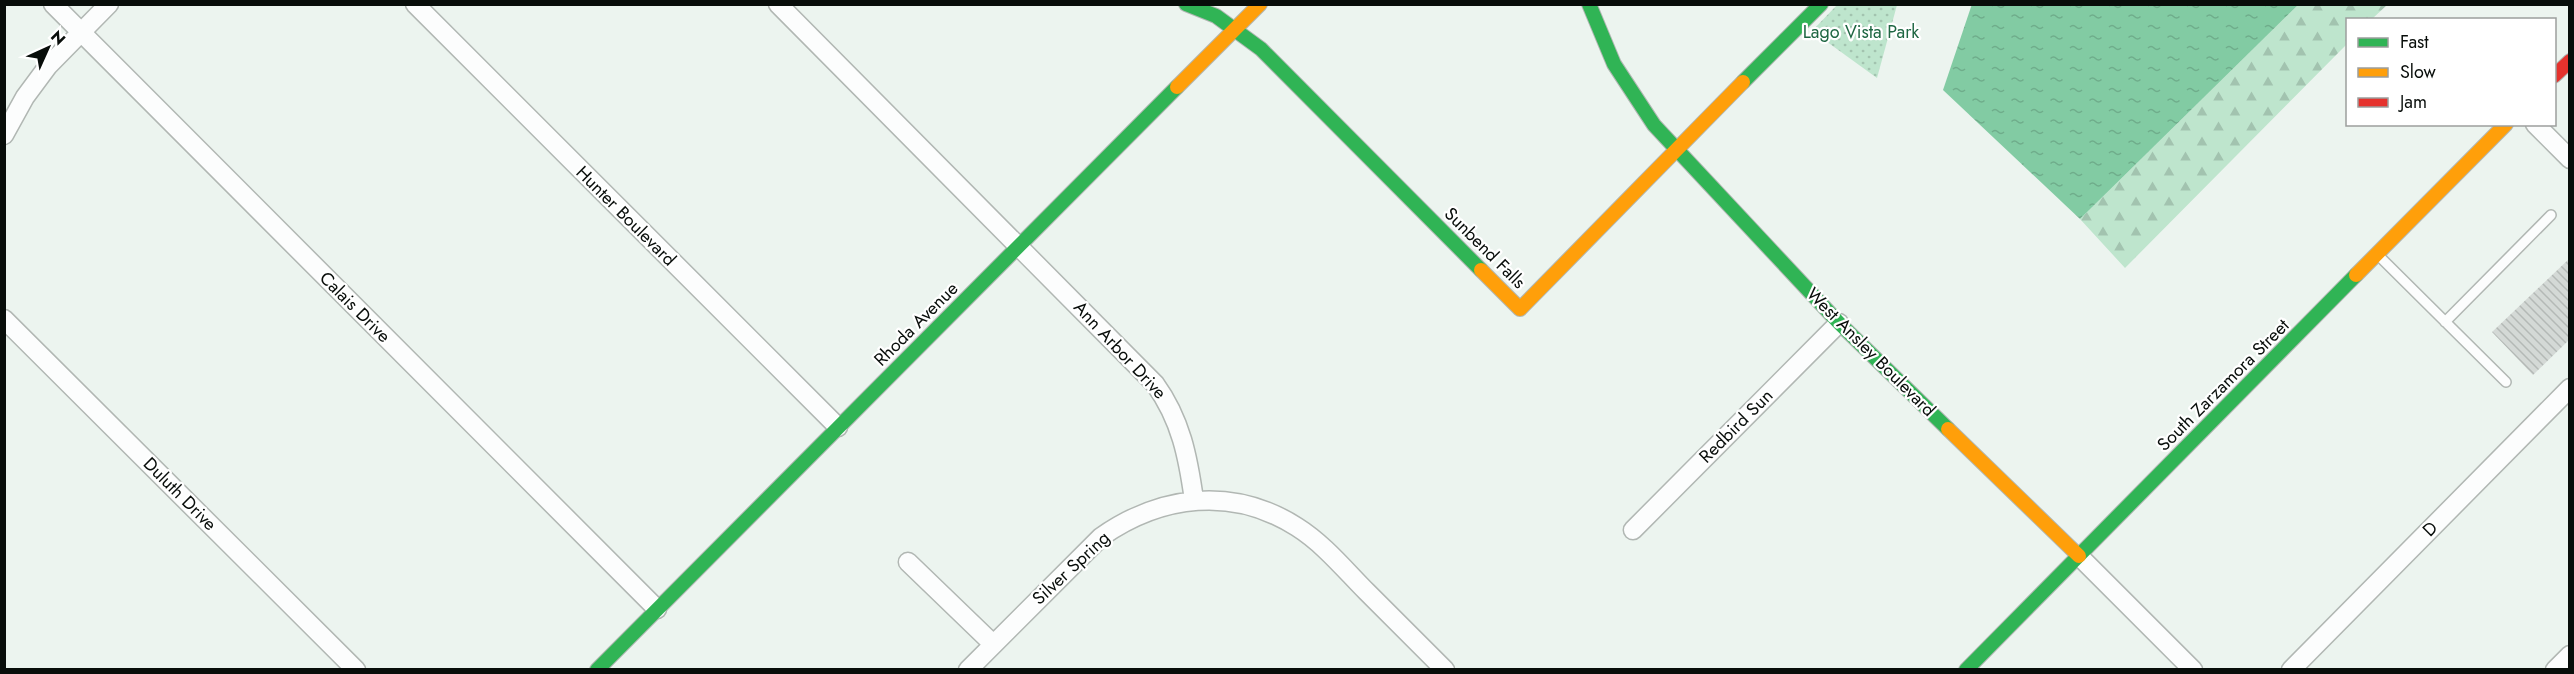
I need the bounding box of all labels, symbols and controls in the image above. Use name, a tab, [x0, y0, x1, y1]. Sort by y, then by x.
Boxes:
north arrow	[18, 18, 78, 78]
legend	[2346, 18, 2556, 126]
park label: Lago Vista Park	[1803, 19, 1919, 45]
text: N	[46, 25, 71, 50]
text: Fast	[2400, 29, 2429, 55]
text: Slow	[2400, 59, 2437, 85]
text: Jam	[2398, 89, 2427, 115]
street label: Hunter Boulevard	[570, 160, 682, 272]
street label: Sunbend Falls	[1438, 201, 1532, 295]
street label: Calais Drive	[314, 266, 396, 348]
street label: Rhoda Avenue	[868, 276, 964, 372]
street label: West Ansley Boulevard	[1801, 282, 1941, 422]
street label: Ann Arbor Drive	[1068, 295, 1172, 405]
street label: South Zarzamora Street	[2151, 313, 2295, 457]
street label: Redbird Sun	[1693, 383, 1779, 469]
street label: Duluth Drive	[137, 451, 223, 537]
street label: D	[2416, 515, 2444, 543]
street label: Silver Spring	[1026, 525, 1116, 611]

